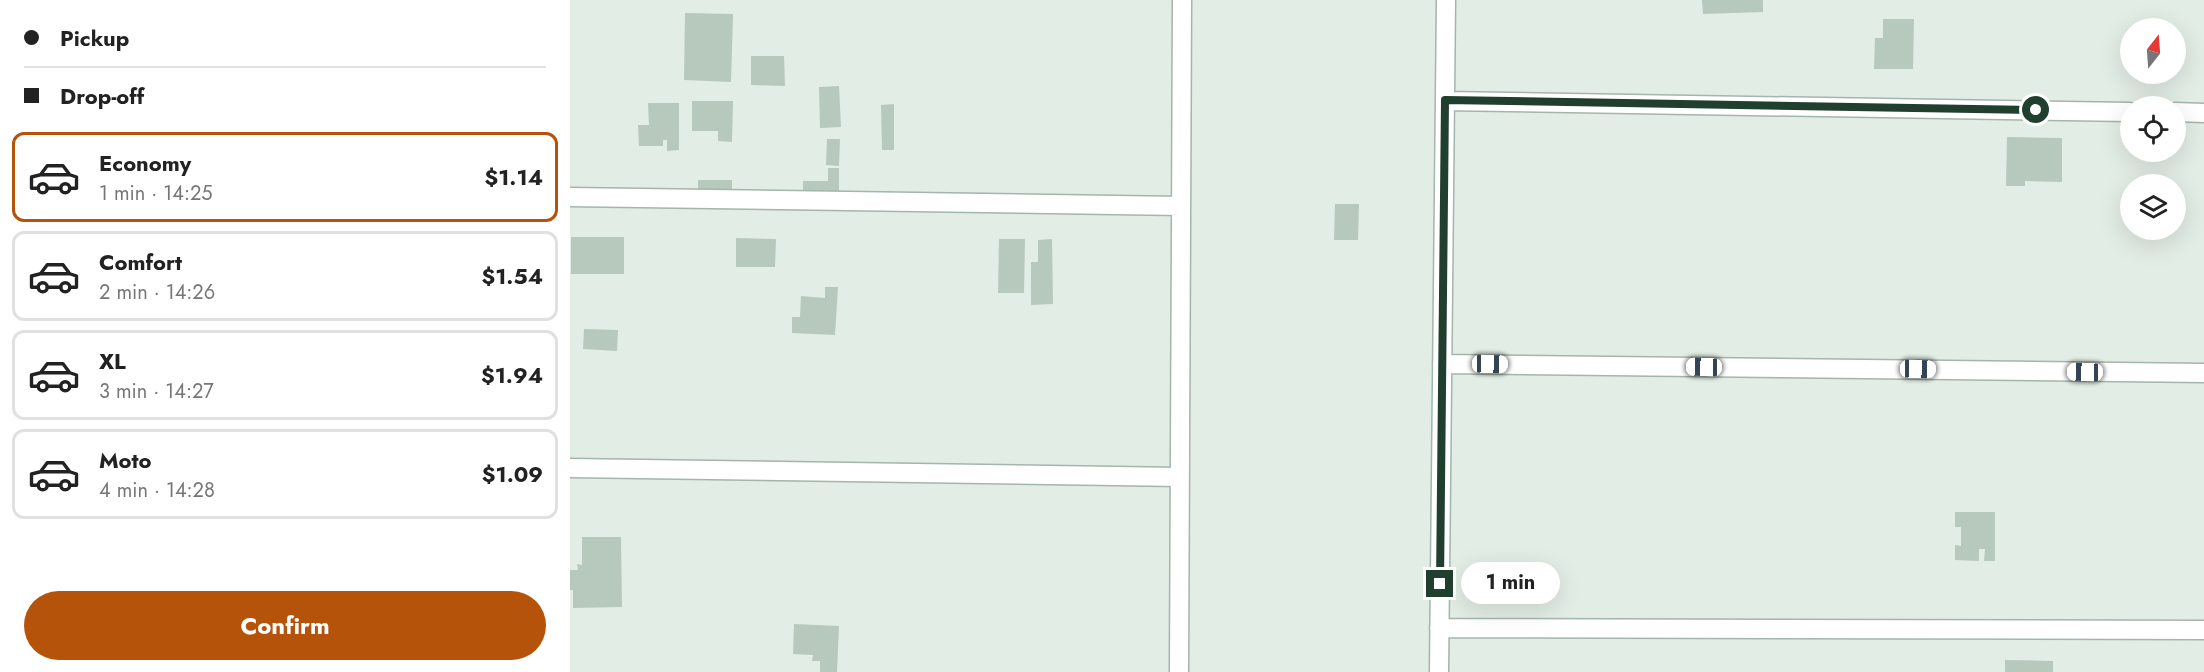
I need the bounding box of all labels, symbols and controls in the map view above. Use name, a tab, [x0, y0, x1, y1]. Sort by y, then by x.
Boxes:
north arrow	[2120, 18, 2186, 84]
map controls	[2120, 18, 2186, 240]
text: Pickup	[60, 22, 129, 54]
text: Drop-off	[60, 80, 144, 112]
route start	[2022, 96, 2049, 123]
button: locate	[2120, 96, 2186, 162]
text: Economy	[99, 147, 191, 179]
icon: car	[27, 150, 81, 204]
text: $1.14	[484, 161, 543, 193]
button: layers	[2120, 174, 2186, 240]
text: 1 min · 14:25	[99, 179, 213, 208]
text: Comfort	[99, 246, 182, 278]
icon: car	[27, 249, 81, 303]
text: $1.54	[481, 260, 543, 292]
text: 2 min · 14:26	[99, 278, 215, 307]
text: XL	[99, 345, 126, 377]
icon: car	[27, 348, 81, 402]
car	[1472, 355, 1508, 373]
car	[1686, 358, 1722, 376]
text: $1.94	[481, 359, 543, 391]
car	[1900, 360, 1936, 378]
car	[2067, 363, 2103, 381]
text: 3 min · 14:27	[99, 377, 214, 406]
text: Moto	[99, 444, 152, 476]
icon: car	[27, 447, 81, 501]
text: $1.09	[482, 458, 543, 490]
text: 4 min · 14:28	[99, 476, 215, 505]
callout: 1 min	[1461, 563, 1560, 605]
text: 1 min	[1486, 568, 1535, 597]
route end	[1426, 570, 1453, 597]
button: Confirm	[24, 591, 546, 660]

